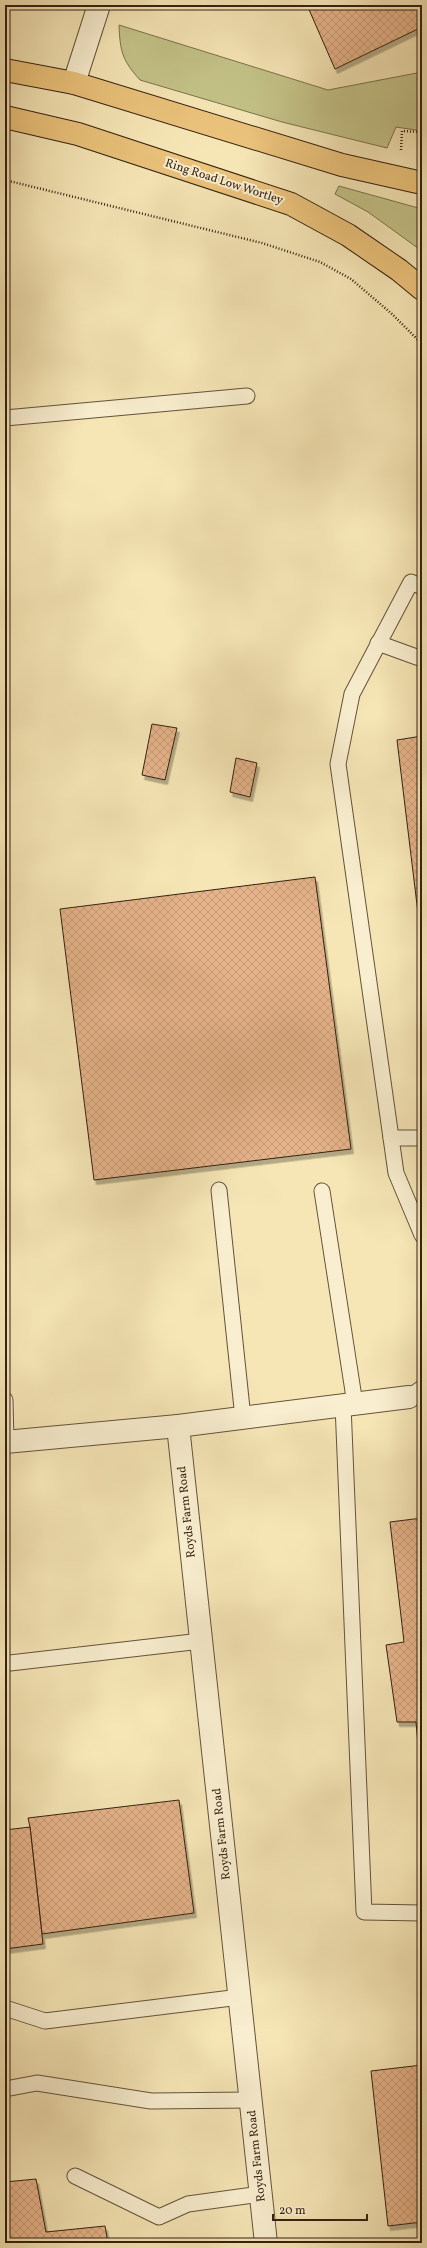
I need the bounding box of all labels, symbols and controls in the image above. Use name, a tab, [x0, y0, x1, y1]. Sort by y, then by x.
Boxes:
street label: Ring Road Low Wortley	[163, 155, 286, 209]
street label: Royds Farm Road	[174, 1465, 200, 1559]
street label: Royds Farm Road	[209, 1787, 235, 1881]
street label: Royds Farm Road	[244, 2109, 270, 2203]
scale bar	[273, 2196, 367, 2222]
text: 20 m	[279, 2203, 306, 2219]

